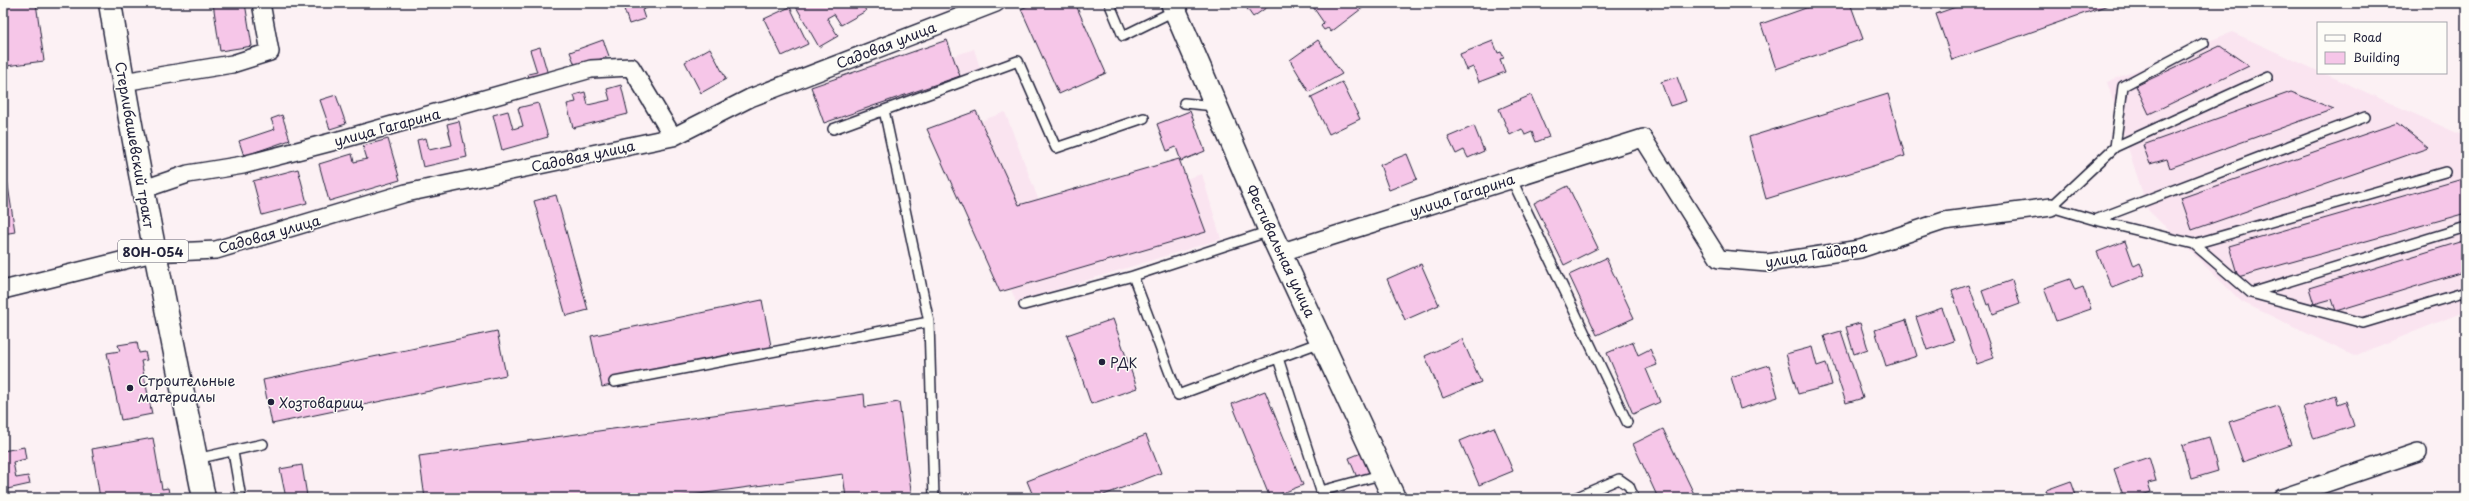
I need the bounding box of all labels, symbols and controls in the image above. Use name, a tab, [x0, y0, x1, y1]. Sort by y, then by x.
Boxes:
street label: Садовая улица	[833, 16, 939, 74]
legend	[2317, 22, 2447, 74]
text: Road	[2353, 28, 2382, 46]
text: Building	[2353, 48, 2400, 66]
street label: Стерлибашевский тракт	[110, 60, 160, 230]
street label: улица Гагарина	[331, 103, 443, 151]
street label: Садовая улица	[529, 135, 637, 177]
street label: улица Гагарина	[1407, 168, 1517, 222]
street label: Фестивальная улица	[1241, 181, 1321, 321]
street label: Садовая улица	[215, 209, 323, 259]
street label: улица Гайдара	[1764, 236, 1869, 272]
road number: 80Н-054	[118, 240, 188, 262]
place label: РДК	[1110, 352, 1137, 373]
marker: РДК	[1097, 357, 1107, 367]
place label: Строительные материалы	[138, 370, 235, 407]
marker: Строительные материалы	[125, 383, 135, 393]
place label: Хозтоварищ	[279, 392, 364, 413]
marker: Хозтоварищ	[266, 397, 276, 407]

